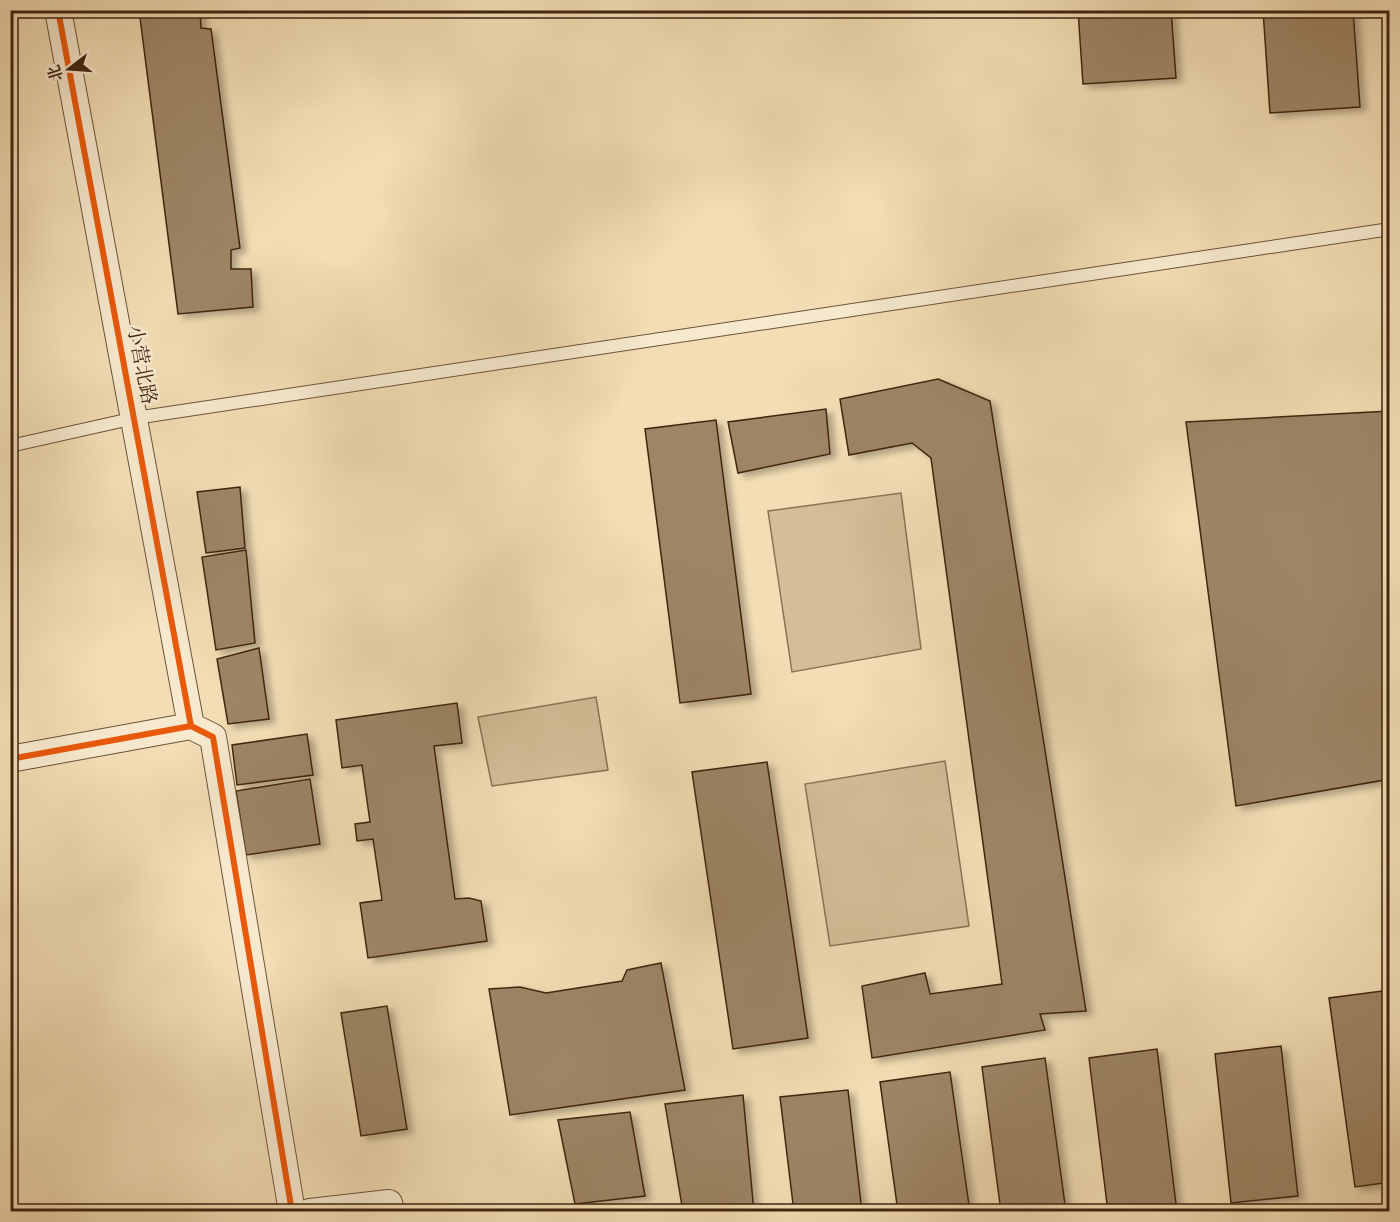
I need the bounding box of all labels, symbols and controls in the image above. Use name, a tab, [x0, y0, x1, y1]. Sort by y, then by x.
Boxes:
north arrow	[39, 39, 99, 99]
text: 北	[44, 63, 67, 84]
street label: 小营北路	[123, 324, 161, 406]

